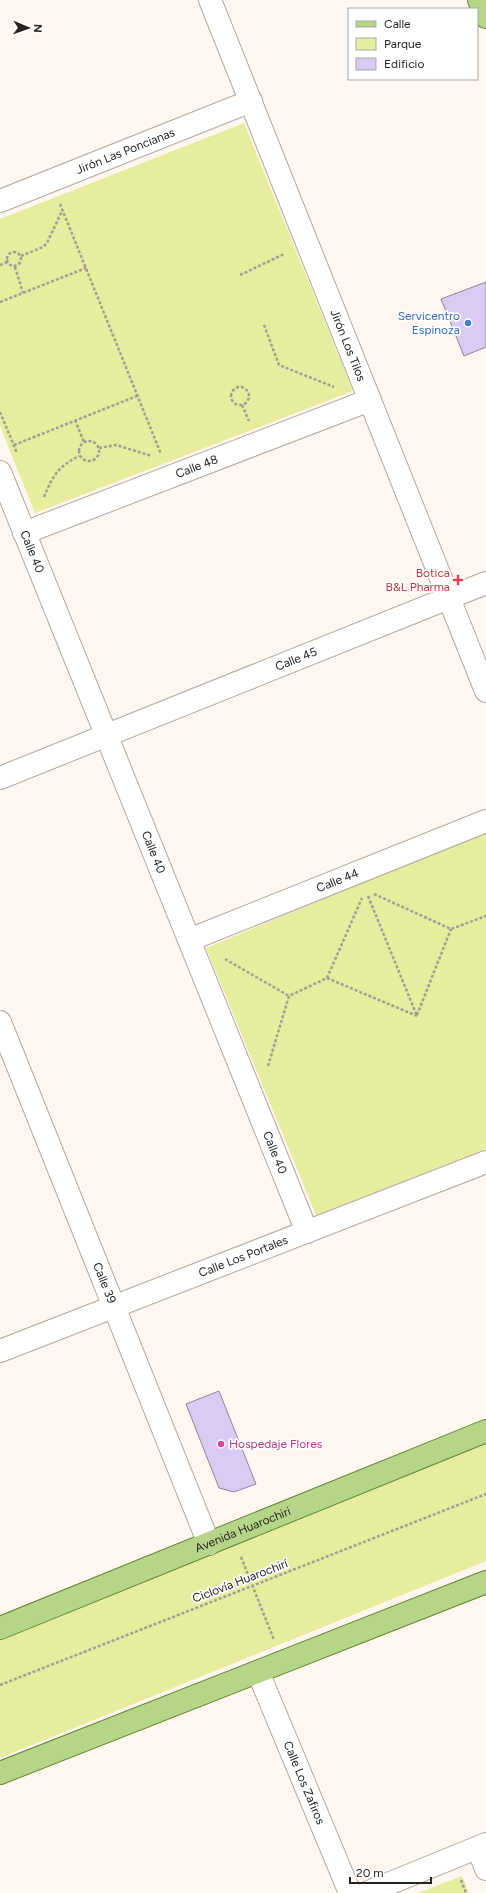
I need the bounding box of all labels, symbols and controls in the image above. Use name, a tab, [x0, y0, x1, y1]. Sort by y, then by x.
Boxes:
north arrow	[8, 8, 48, 48]
legend	[348, 8, 478, 80]
text: Calle	[384, 17, 411, 31]
text: N	[31, 24, 44, 33]
text: Parque	[384, 37, 422, 51]
text: Edificio	[384, 57, 424, 71]
street label: Jirón Las Poncianas	[74, 125, 177, 177]
street label: Jirón Los Tilos	[327, 308, 369, 384]
place label: Servicentro Espinoza	[398, 309, 460, 337]
marker: Servicentro Espinoza	[463, 318, 473, 328]
street label: Calle 48	[173, 452, 220, 481]
street label: Calle 40	[17, 528, 47, 575]
place label: Botica B&L Pharma	[386, 566, 450, 594]
marker: Botica B&L Pharma	[453, 575, 463, 585]
street label: Calle 45	[273, 644, 319, 674]
street label: Calle 40	[139, 829, 169, 876]
street label: Calle 44	[314, 866, 361, 895]
street label: Calle 40	[260, 1129, 290, 1176]
street label: Calle Los Portales	[197, 1233, 290, 1280]
street label: Calle 39	[90, 1260, 119, 1306]
place label: Hospedaje Flores	[229, 1437, 323, 1451]
marker: Hospedaje Flores	[216, 1439, 226, 1449]
street label: Avenida Huarochiri	[193, 1504, 293, 1555]
street label: Ciclovía Huarochirí	[190, 1556, 291, 1606]
street label: Calle Los Zafiros	[281, 1739, 328, 1827]
scale bar	[350, 1859, 431, 1885]
text: 20 m	[356, 1866, 384, 1880]

